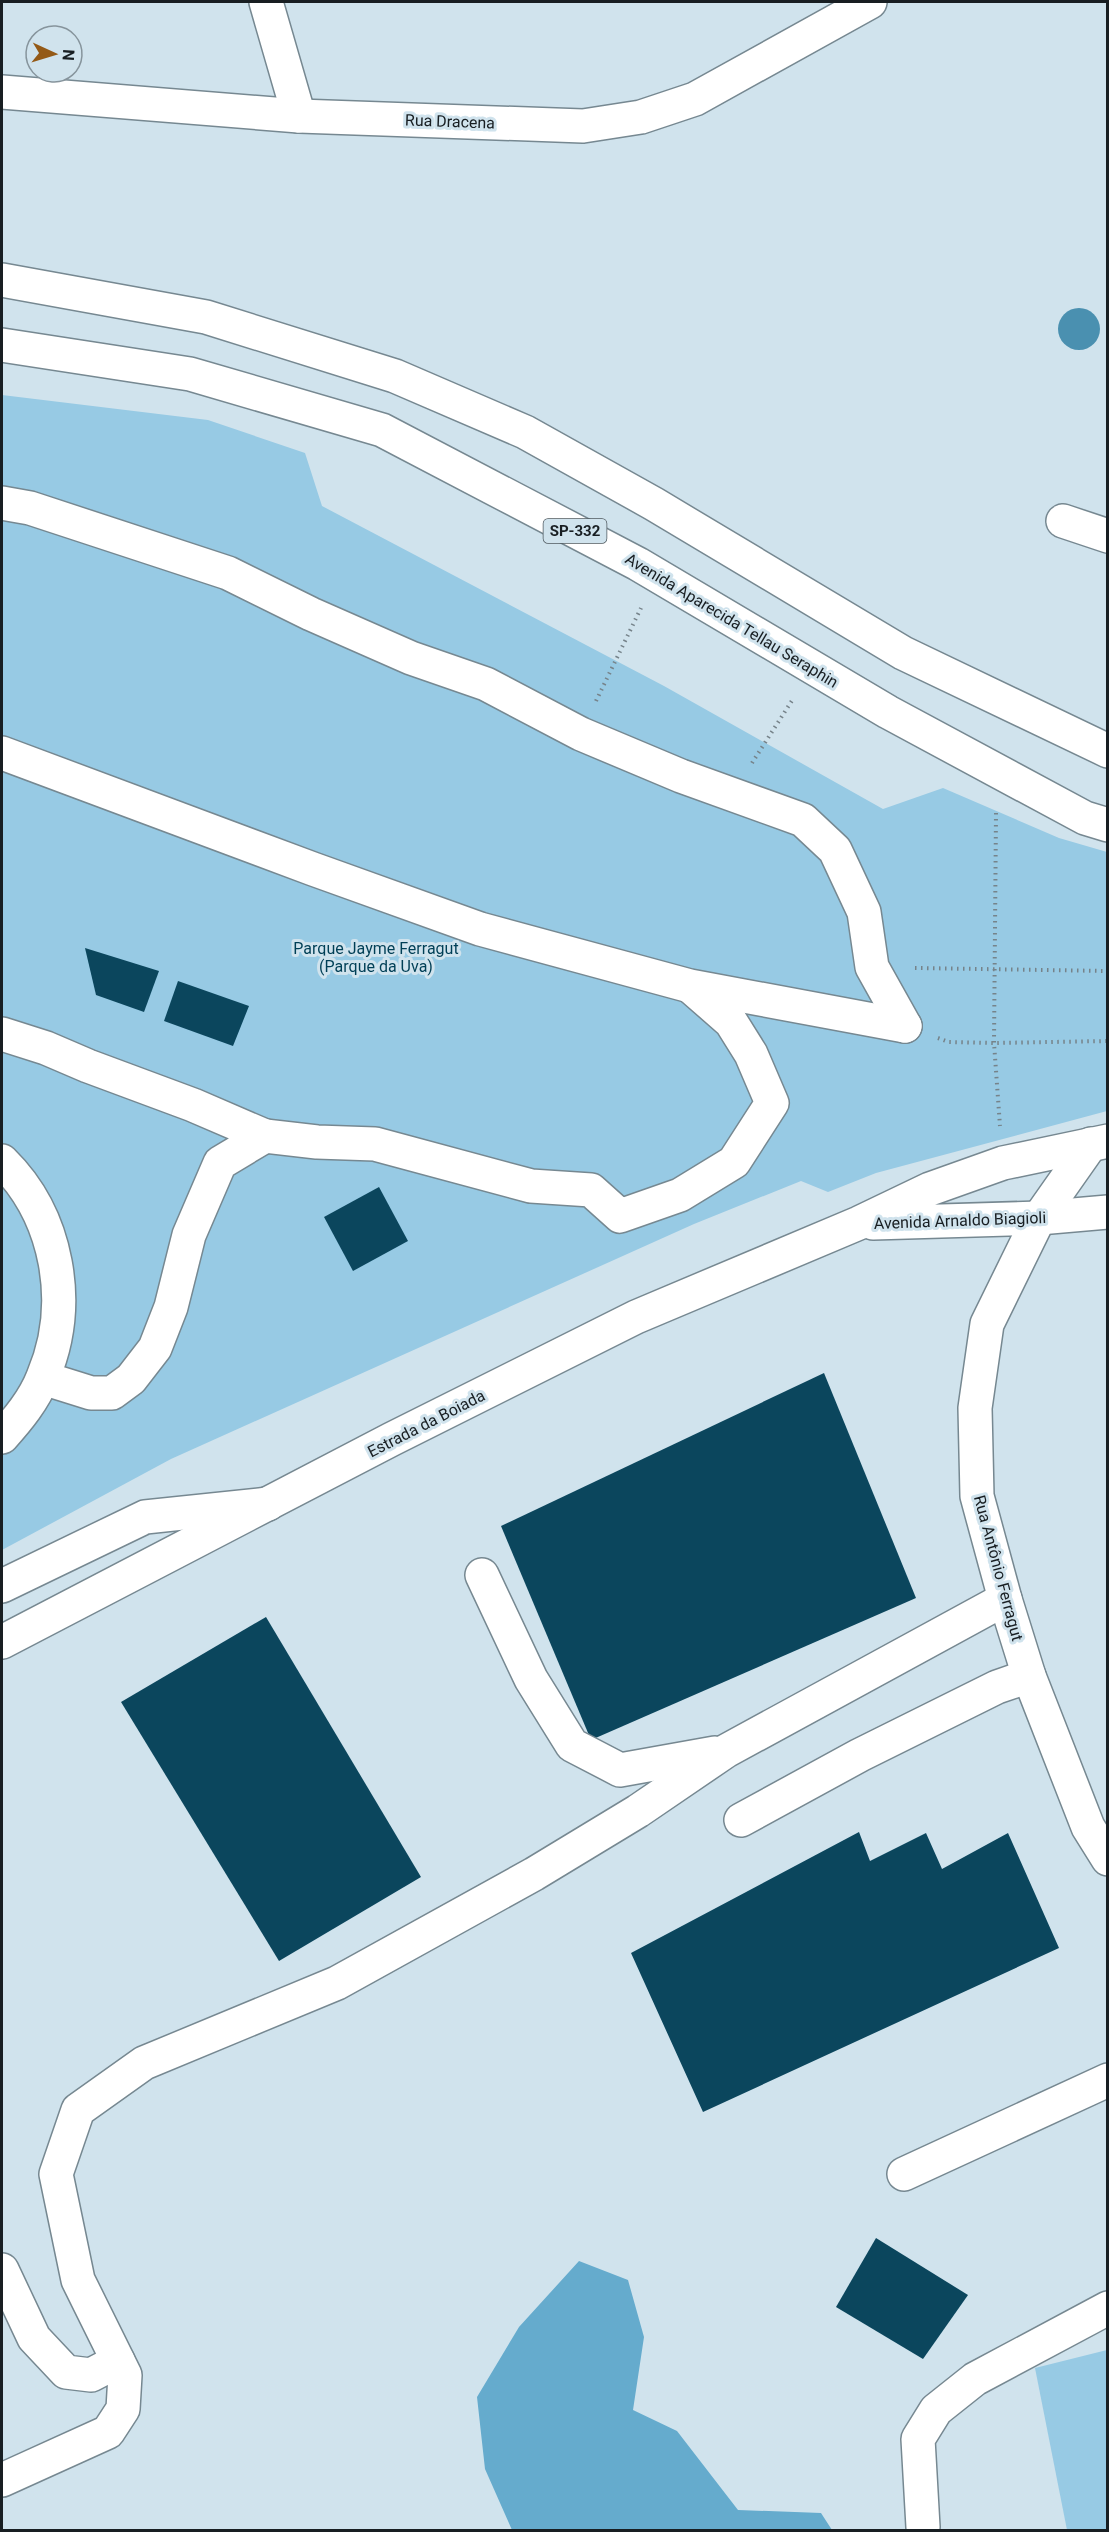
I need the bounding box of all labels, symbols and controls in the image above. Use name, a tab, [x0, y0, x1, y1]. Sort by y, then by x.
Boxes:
north arrow	[24, 24, 84, 84]
text: N	[59, 49, 78, 61]
street label: Rua Dracena	[405, 110, 495, 133]
road number: SP-332	[544, 519, 606, 543]
street label: Avenida Aparecida Tellau Seraphin	[622, 549, 842, 692]
park label: Parque Jayme Ferragut (Parque da Uva)	[293, 939, 459, 976]
street label: Avenida Arnaldo Biagioli	[874, 1208, 1046, 1233]
street label: Estrada da Boiada	[364, 1386, 488, 1461]
street label: Rua Antônio Ferragut	[970, 1493, 1027, 1643]

